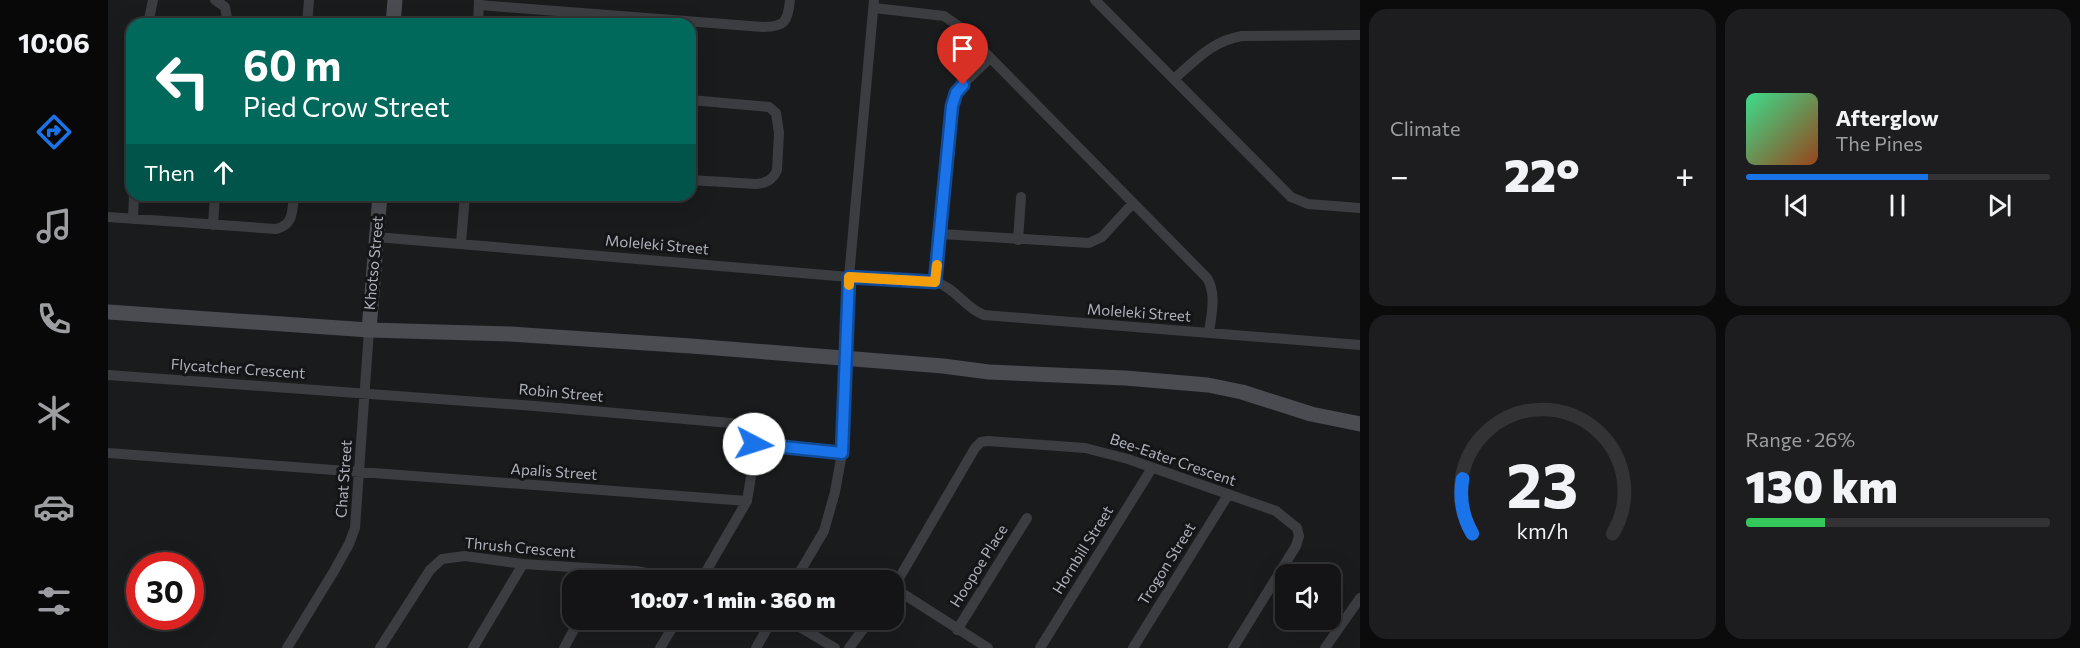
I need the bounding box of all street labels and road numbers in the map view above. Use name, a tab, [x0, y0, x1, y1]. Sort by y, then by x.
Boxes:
street label: Khotso Street	[360, 215, 386, 311]
street label: Moleleki Street	[605, 231, 710, 258]
street label: Moleleki Street	[1087, 299, 1192, 325]
street label: Flycatcher Crescent	[170, 354, 306, 382]
street label: Robin Street	[518, 379, 604, 405]
street label: Bee-Eater Crescent	[1108, 429, 1239, 489]
street label: Chat Street	[331, 439, 355, 519]
street label: Apalis Street	[510, 459, 598, 483]
street label: Hornbill Street	[1048, 502, 1116, 597]
street label: Trogon Street	[1134, 519, 1199, 608]
street label: Hoopoe Place	[946, 521, 1011, 610]
street label: Thrush Crescent	[464, 533, 577, 561]

